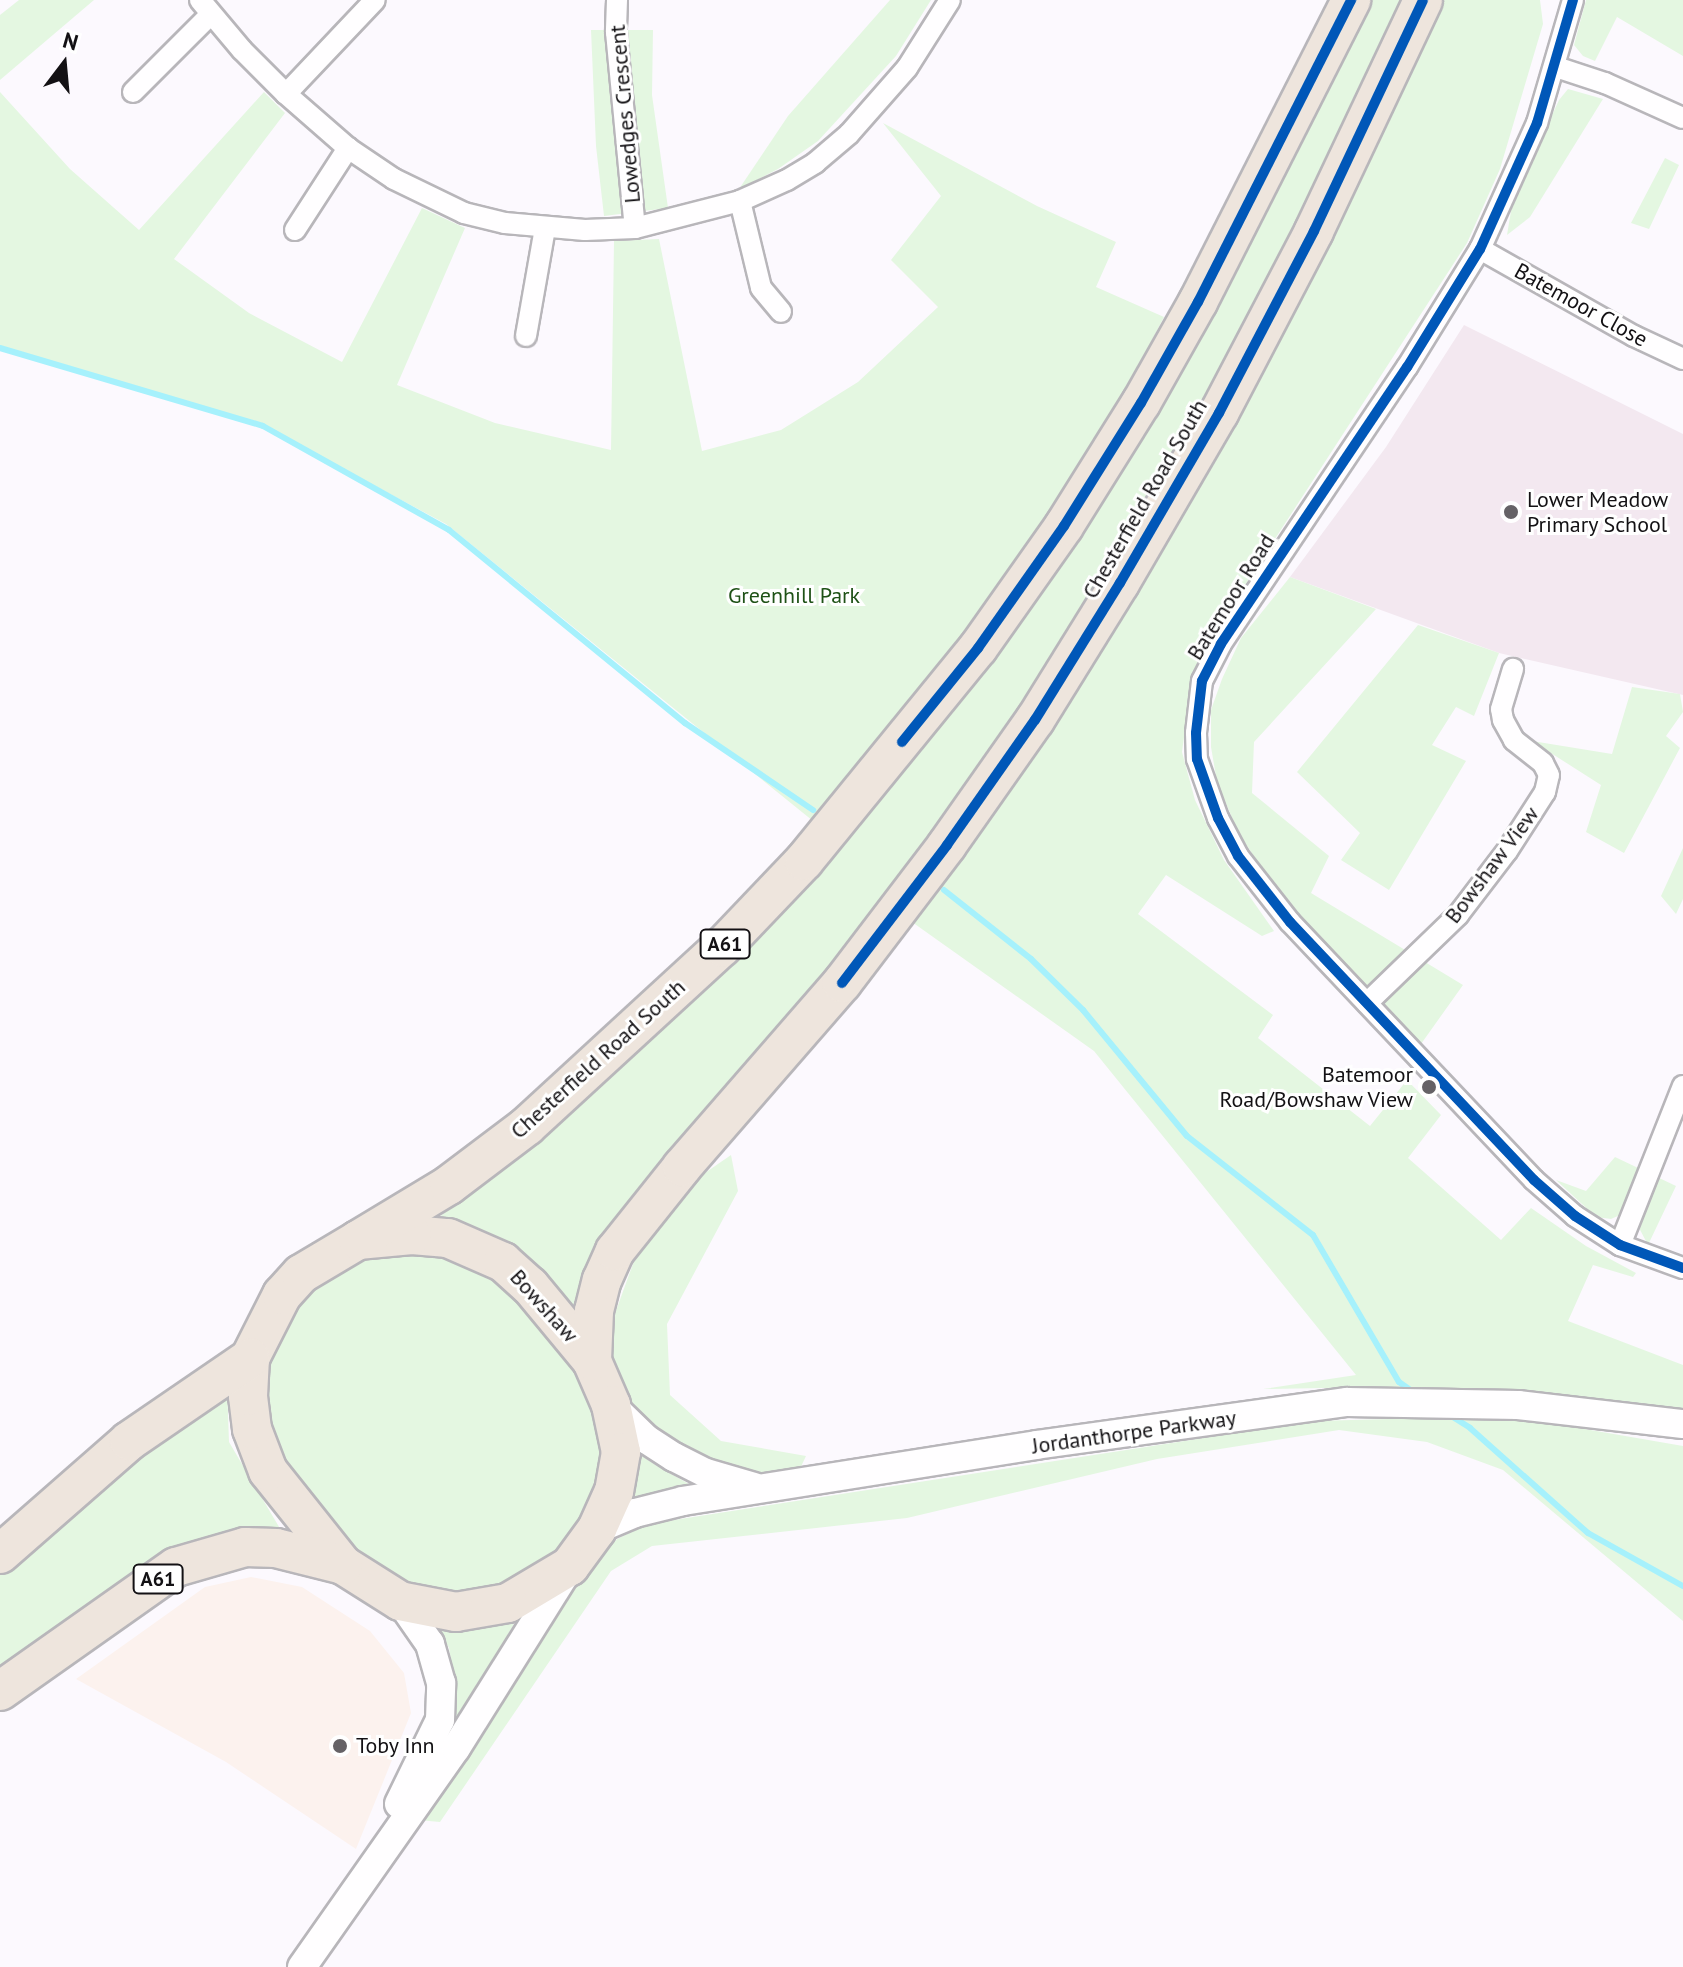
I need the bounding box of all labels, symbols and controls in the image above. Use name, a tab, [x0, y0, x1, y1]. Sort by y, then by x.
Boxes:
north arrow	[24, 24, 104, 104]
street label: Lowedges Crescent	[604, 24, 646, 204]
text: N	[60, 25, 81, 56]
street label: Batemoor Close	[1510, 258, 1652, 352]
street label: Chesterfield Road South	[1077, 395, 1213, 603]
place label: Lower Meadow Primary School	[1527, 486, 1668, 538]
marker: Lower Meadow Primary School	[1502, 503, 1520, 521]
street label: Batemoor Road	[1182, 529, 1280, 665]
park label: Greenhill Park	[728, 583, 860, 609]
street label: Bowshaw View	[1439, 801, 1545, 929]
road number: A61	[699, 928, 751, 960]
street label: Chesterfield Road South	[505, 974, 691, 1144]
place label: Batemoor Road/Bowshaw View	[1218, 1061, 1413, 1112]
marker: Batemoor Road/Bowshaw View	[1420, 1078, 1438, 1096]
street label: Bowshaw	[504, 1264, 584, 1348]
street label: Jordanthorpe Parkway	[1030, 1405, 1238, 1459]
road number: A61	[132, 1563, 184, 1595]
place label: Toby Inn	[356, 1733, 435, 1759]
marker: Toby Inn	[331, 1737, 349, 1755]

